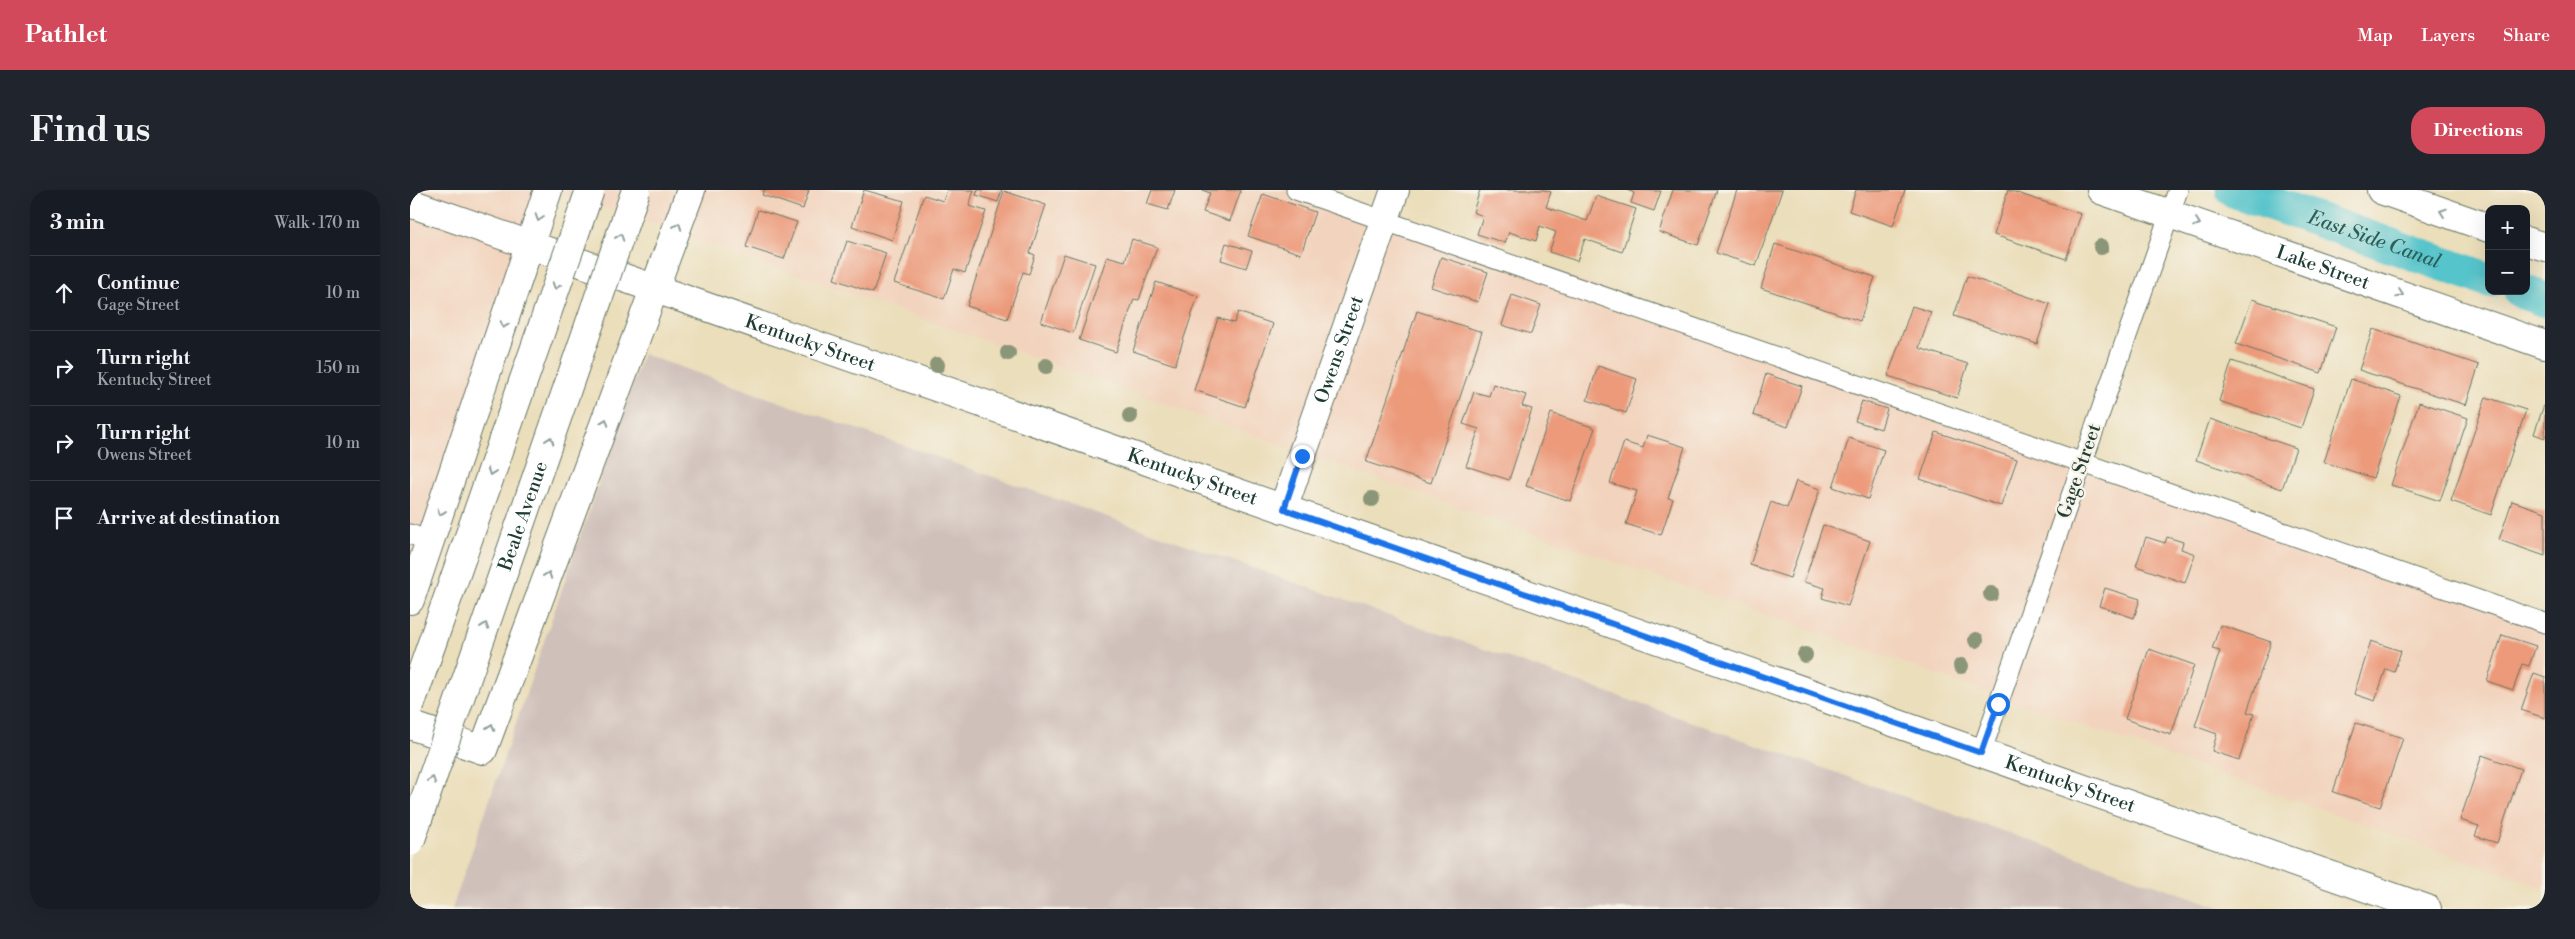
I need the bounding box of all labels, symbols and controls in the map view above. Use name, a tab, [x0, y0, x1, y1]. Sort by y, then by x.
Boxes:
text: Pathlet	[25, 20, 107, 50]
text: Map	[2358, 24, 2393, 47]
text: Layers	[2421, 24, 2475, 47]
text: Share	[2503, 24, 2550, 47]
button: Directions	[2411, 107, 2545, 154]
text: Find us	[30, 109, 150, 152]
water label: East Side Canal	[2304, 205, 2445, 275]
map controls	[2485, 205, 2530, 295]
button: +	[2485, 205, 2530, 250]
one-way arrow	[2439, 207, 2447, 217]
text: 3 min	[50, 210, 105, 236]
text: Walk · 170 m	[274, 213, 360, 233]
one-way arrow	[535, 213, 545, 221]
one-way arrow	[2192, 218, 2200, 228]
one-way arrow	[672, 223, 682, 231]
one-way arrow	[614, 233, 624, 241]
street label: Lake Street	[2273, 240, 2373, 295]
button: −	[2485, 250, 2530, 295]
text: Continue	[97, 271, 180, 295]
icon: ahead	[50, 279, 78, 307]
one-way arrow	[552, 281, 562, 289]
text: 10 m	[326, 283, 360, 303]
one-way arrow	[2395, 289, 2403, 299]
street label: Owens Street	[1309, 292, 1369, 407]
text: Gage Street	[97, 295, 180, 315]
street label: Kentucky Street	[742, 309, 879, 377]
one-way arrow	[500, 320, 510, 329]
text: Turn right	[97, 346, 190, 370]
icon: right	[50, 354, 78, 382]
text: 150 m	[316, 358, 360, 378]
text: Kentucky Street	[97, 370, 212, 390]
one-way arrow	[599, 419, 609, 427]
street label: Gage Street	[2052, 420, 2106, 521]
text: Turn right	[97, 421, 190, 445]
icon: right	[50, 429, 78, 457]
text: 10 m	[326, 433, 360, 453]
one-way arrow	[544, 436, 554, 444]
street label: Kentucky Street	[1124, 443, 1261, 511]
text: Owens Street	[97, 445, 192, 465]
route end	[1291, 445, 1314, 468]
street label: Beale Avenue	[493, 458, 553, 575]
one-way arrow	[487, 467, 497, 476]
icon: arrive	[50, 504, 78, 532]
text: Arrive at destination	[97, 506, 280, 530]
one-way arrow	[437, 508, 447, 516]
one-way arrow	[542, 571, 552, 580]
one-way arrow	[479, 623, 489, 631]
route start	[1987, 693, 2010, 716]
one-way arrow	[485, 723, 495, 732]
street label: Kentucky Street	[2002, 750, 2139, 818]
one-way arrow	[426, 776, 436, 785]

